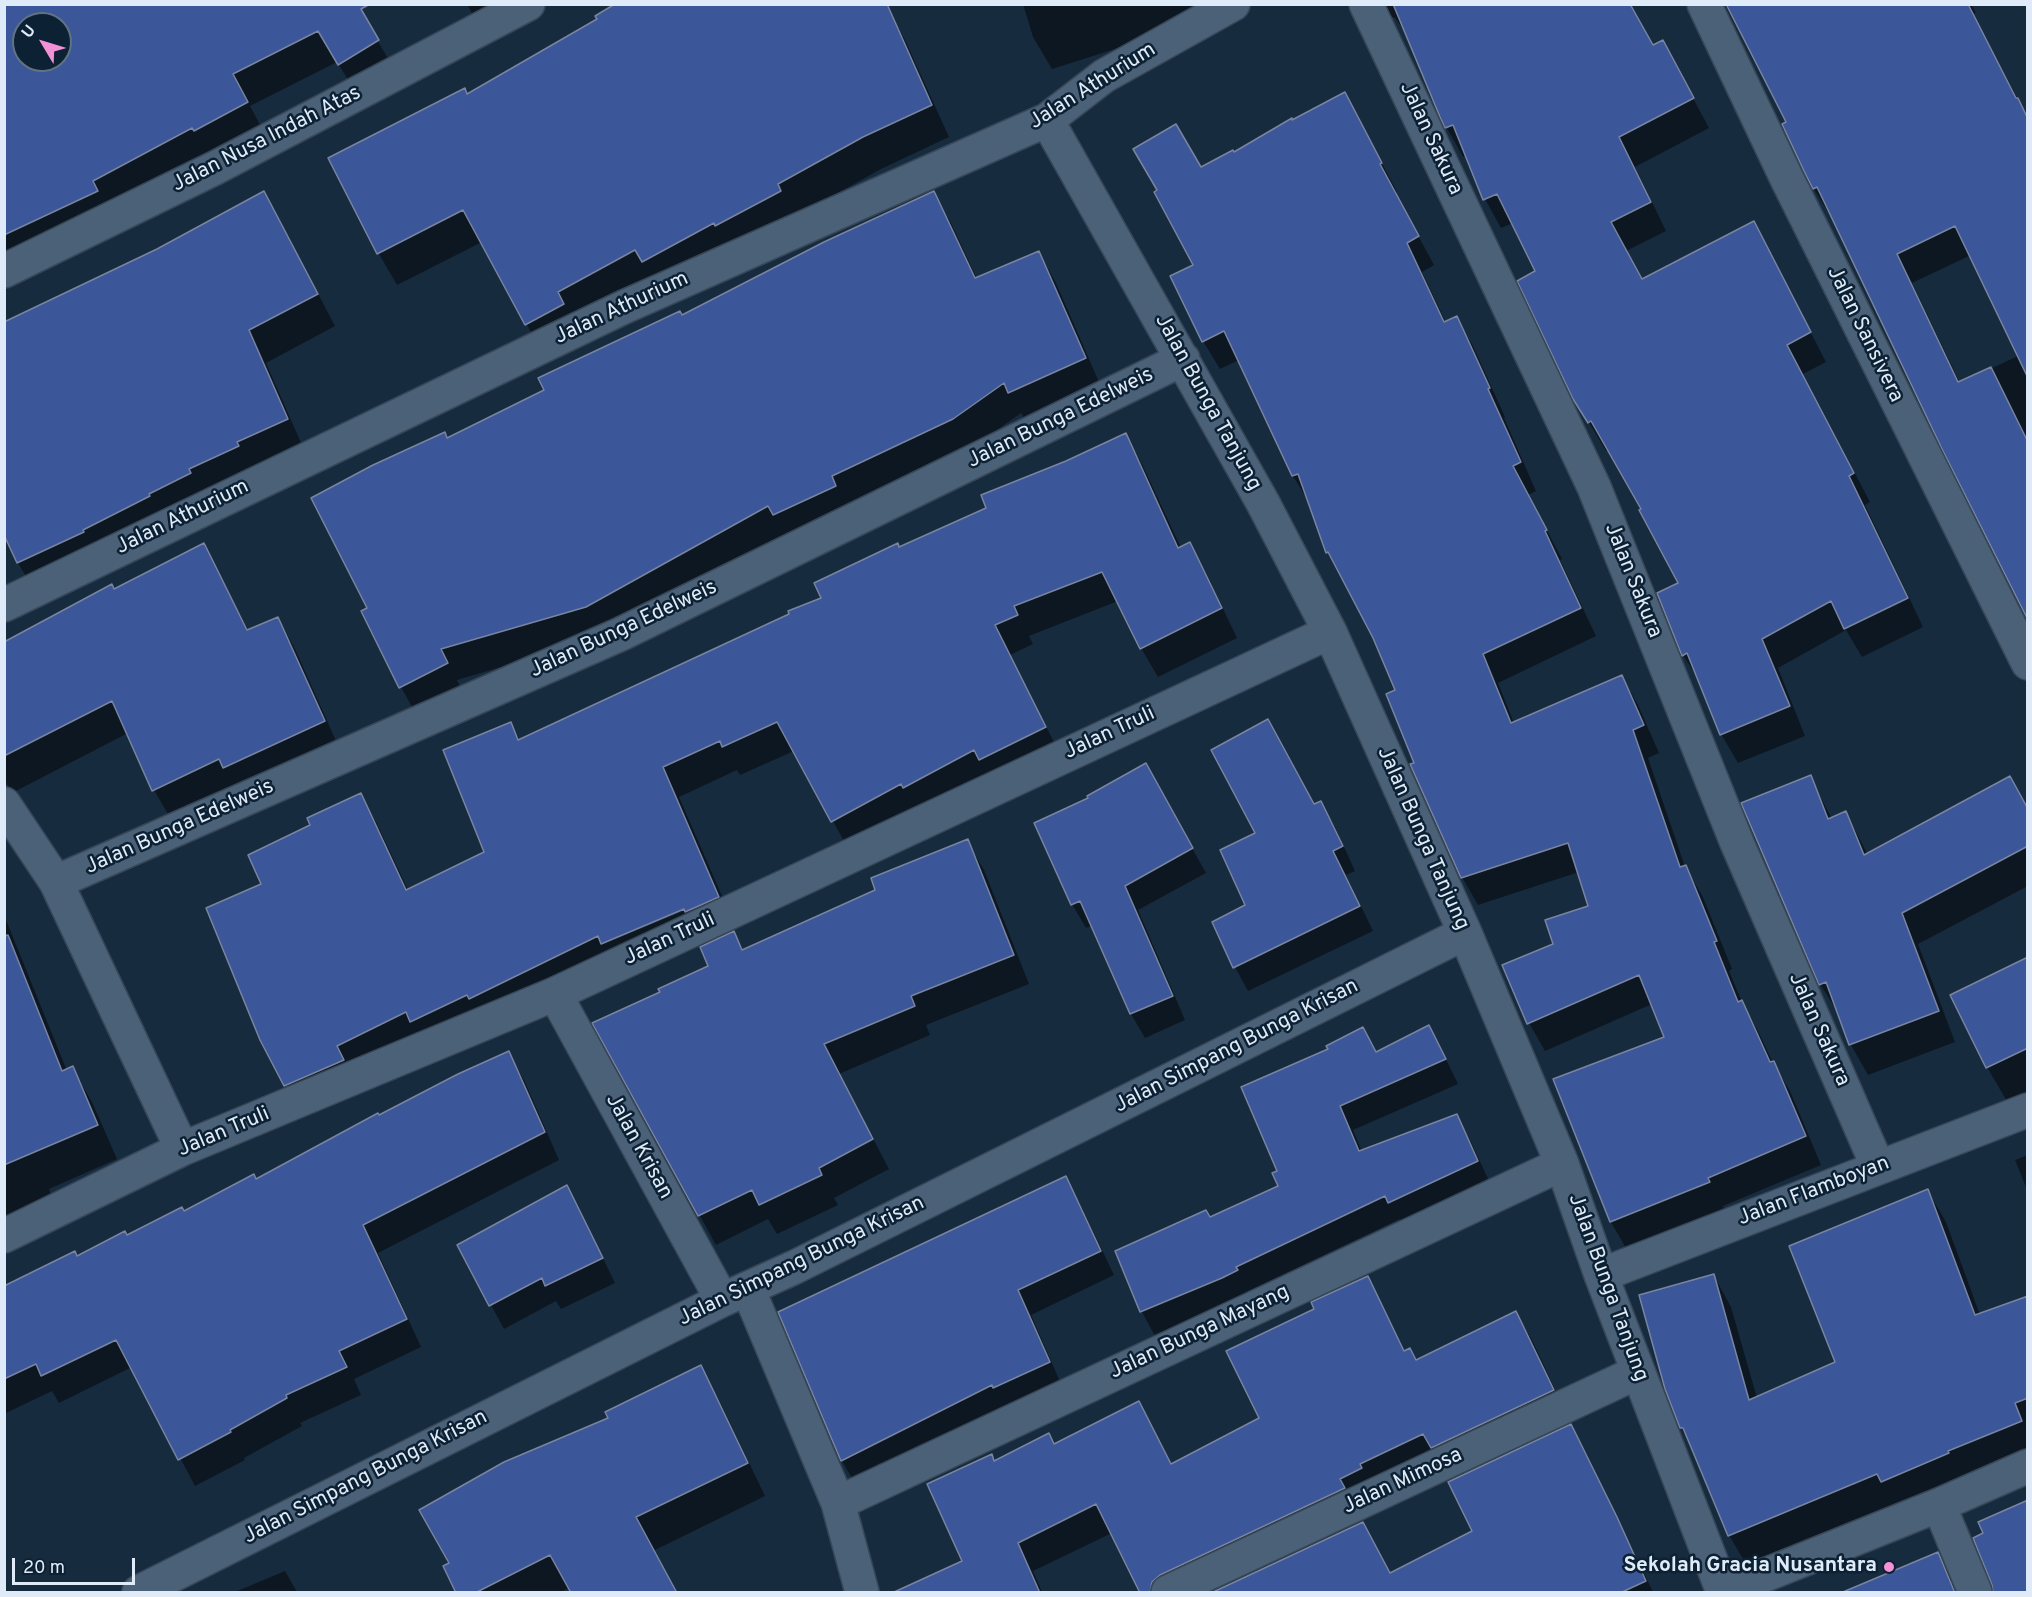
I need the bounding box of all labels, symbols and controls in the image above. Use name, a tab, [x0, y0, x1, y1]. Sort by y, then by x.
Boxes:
north arrow	[12, 12, 72, 72]
text: U	[18, 21, 41, 43]
street label: Jalan Athurium	[1025, 38, 1161, 136]
street label: Jalan Sakura	[1393, 79, 1467, 199]
street label: Jalan Nusa Indah Atas	[168, 81, 366, 199]
street label: Jalan Sansivera	[1820, 263, 1908, 407]
street label: Jalan Athurium	[551, 267, 693, 351]
street label: Jalan Bunga Tanjung	[1148, 310, 1266, 496]
street label: Jalan Bunga Edelweis	[964, 363, 1158, 475]
street label: Jalan Athurium	[113, 475, 253, 561]
street label: Jalan Sakura	[1598, 520, 1666, 642]
street label: Jalan Bunga Edelweis	[526, 576, 722, 684]
street label: Jalan Truli	[1061, 702, 1159, 766]
street label: Jalan Bunga Tanjung	[1370, 744, 1474, 934]
street label: Jalan Bunga Edelweis	[82, 775, 278, 881]
street label: Jalan Truli	[621, 908, 719, 972]
street label: Jalan Sakura	[1782, 969, 1854, 1091]
street label: Jalan Simpang Bunga Krisan	[1111, 974, 1363, 1120]
street label: Jalan Krisan	[599, 1090, 677, 1204]
street label: Jalan Truli	[174, 1102, 274, 1164]
street label: Jalan Flamboyan	[1735, 1152, 1893, 1232]
street label: Jalan Simpang Bunga Krisan	[675, 1191, 929, 1333]
street label: Jalan Bunga Tanjung	[1561, 1191, 1653, 1385]
street label: Jalan Bunga Mayang	[1106, 1280, 1294, 1386]
street label: Jalan Simpang Bunga Krisan	[240, 1405, 492, 1551]
street label: Jalan Mimosa	[1339, 1443, 1467, 1521]
scale bar	[15, 1546, 138, 1584]
place label: Sekolah Gracia Nusantara	[1624, 1554, 1877, 1580]
text: 20 m	[23, 1557, 65, 1580]
marker: Sekolah Gracia Nusantara	[1882, 1560, 1896, 1574]

